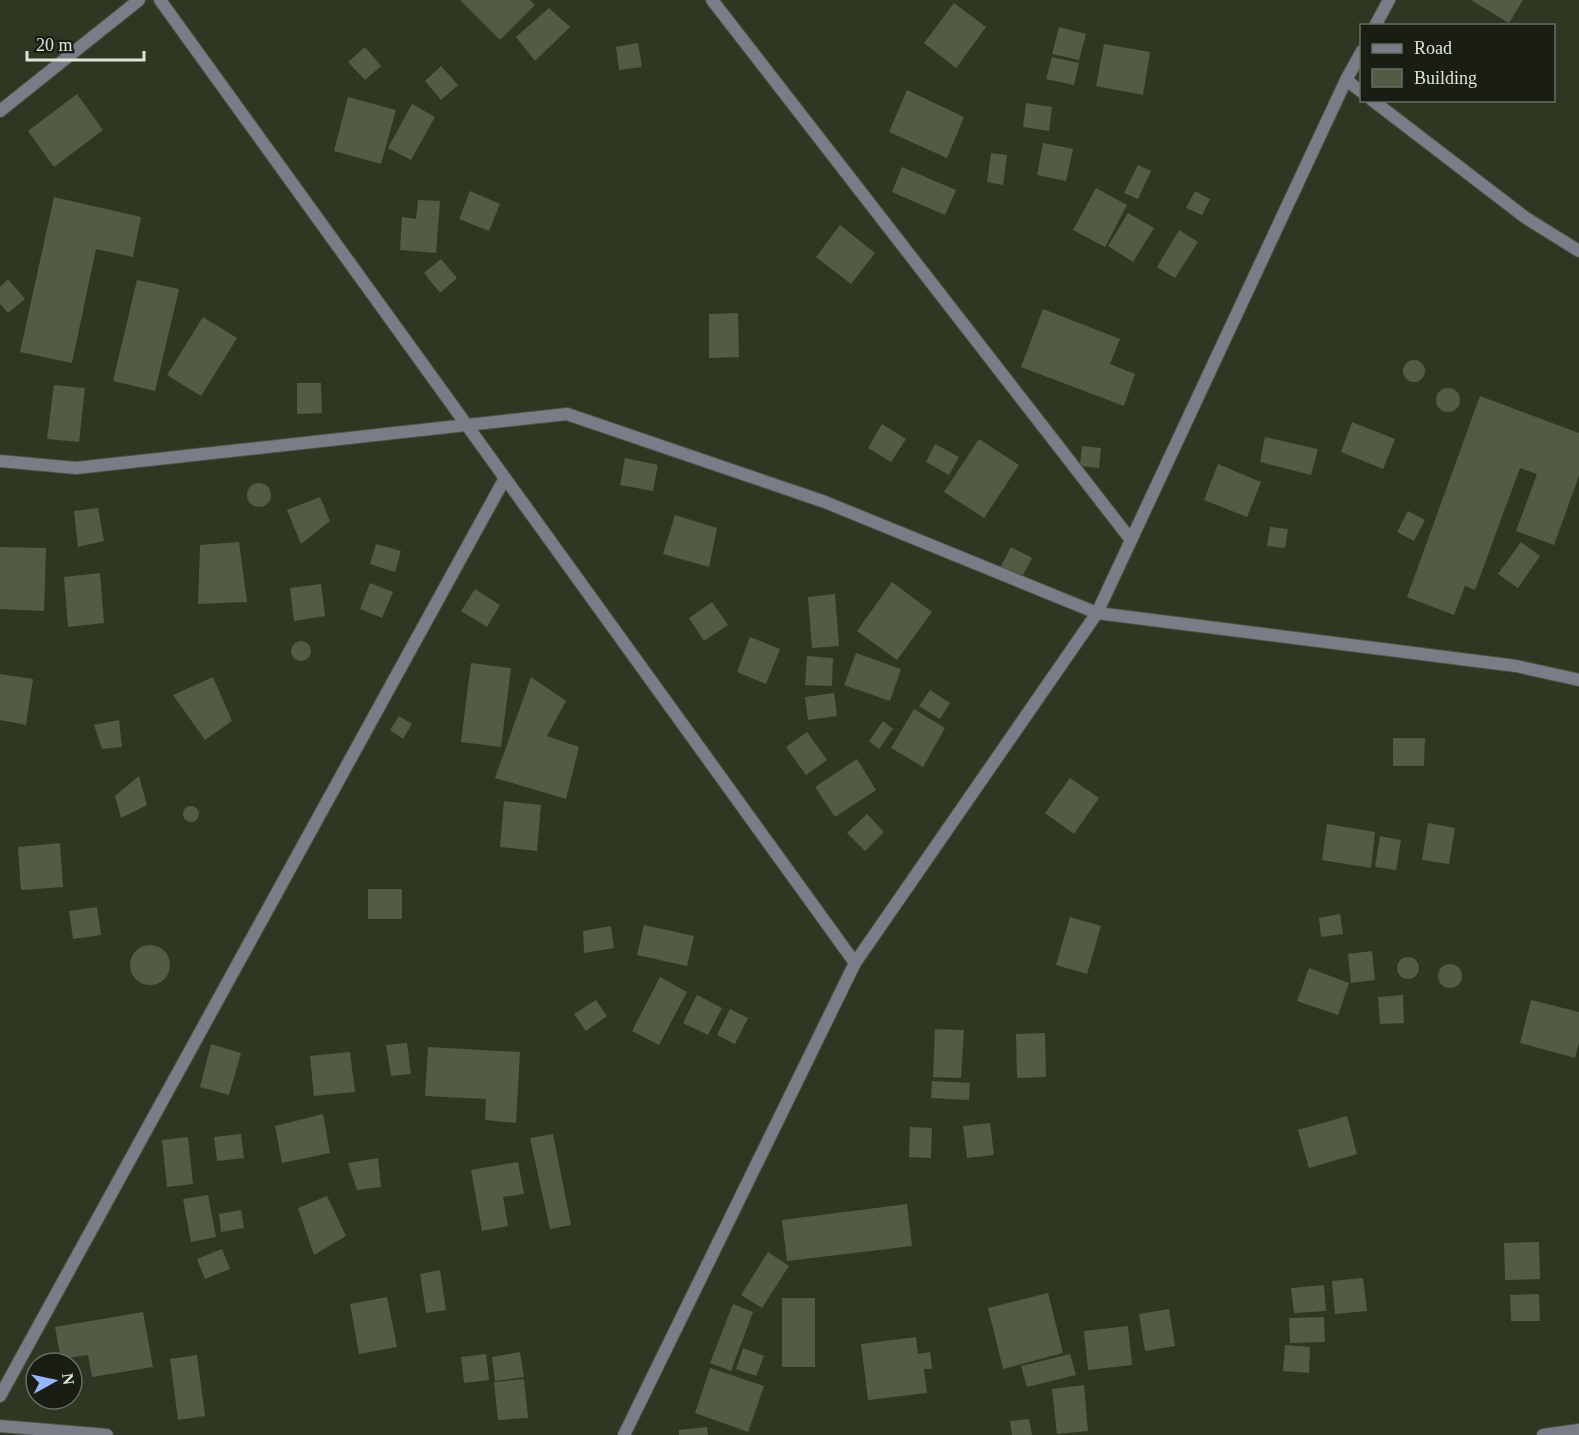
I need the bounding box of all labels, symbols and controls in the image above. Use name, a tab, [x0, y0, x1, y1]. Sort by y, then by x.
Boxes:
scale bar	[27, 24, 144, 62]
legend	[1360, 24, 1555, 102]
text: 20 m	[36, 35, 73, 55]
text: Road	[1414, 38, 1452, 58]
text: Building	[1414, 68, 1477, 88]
north arrow	[24, 1351, 84, 1411]
text: N	[59, 1372, 78, 1386]

